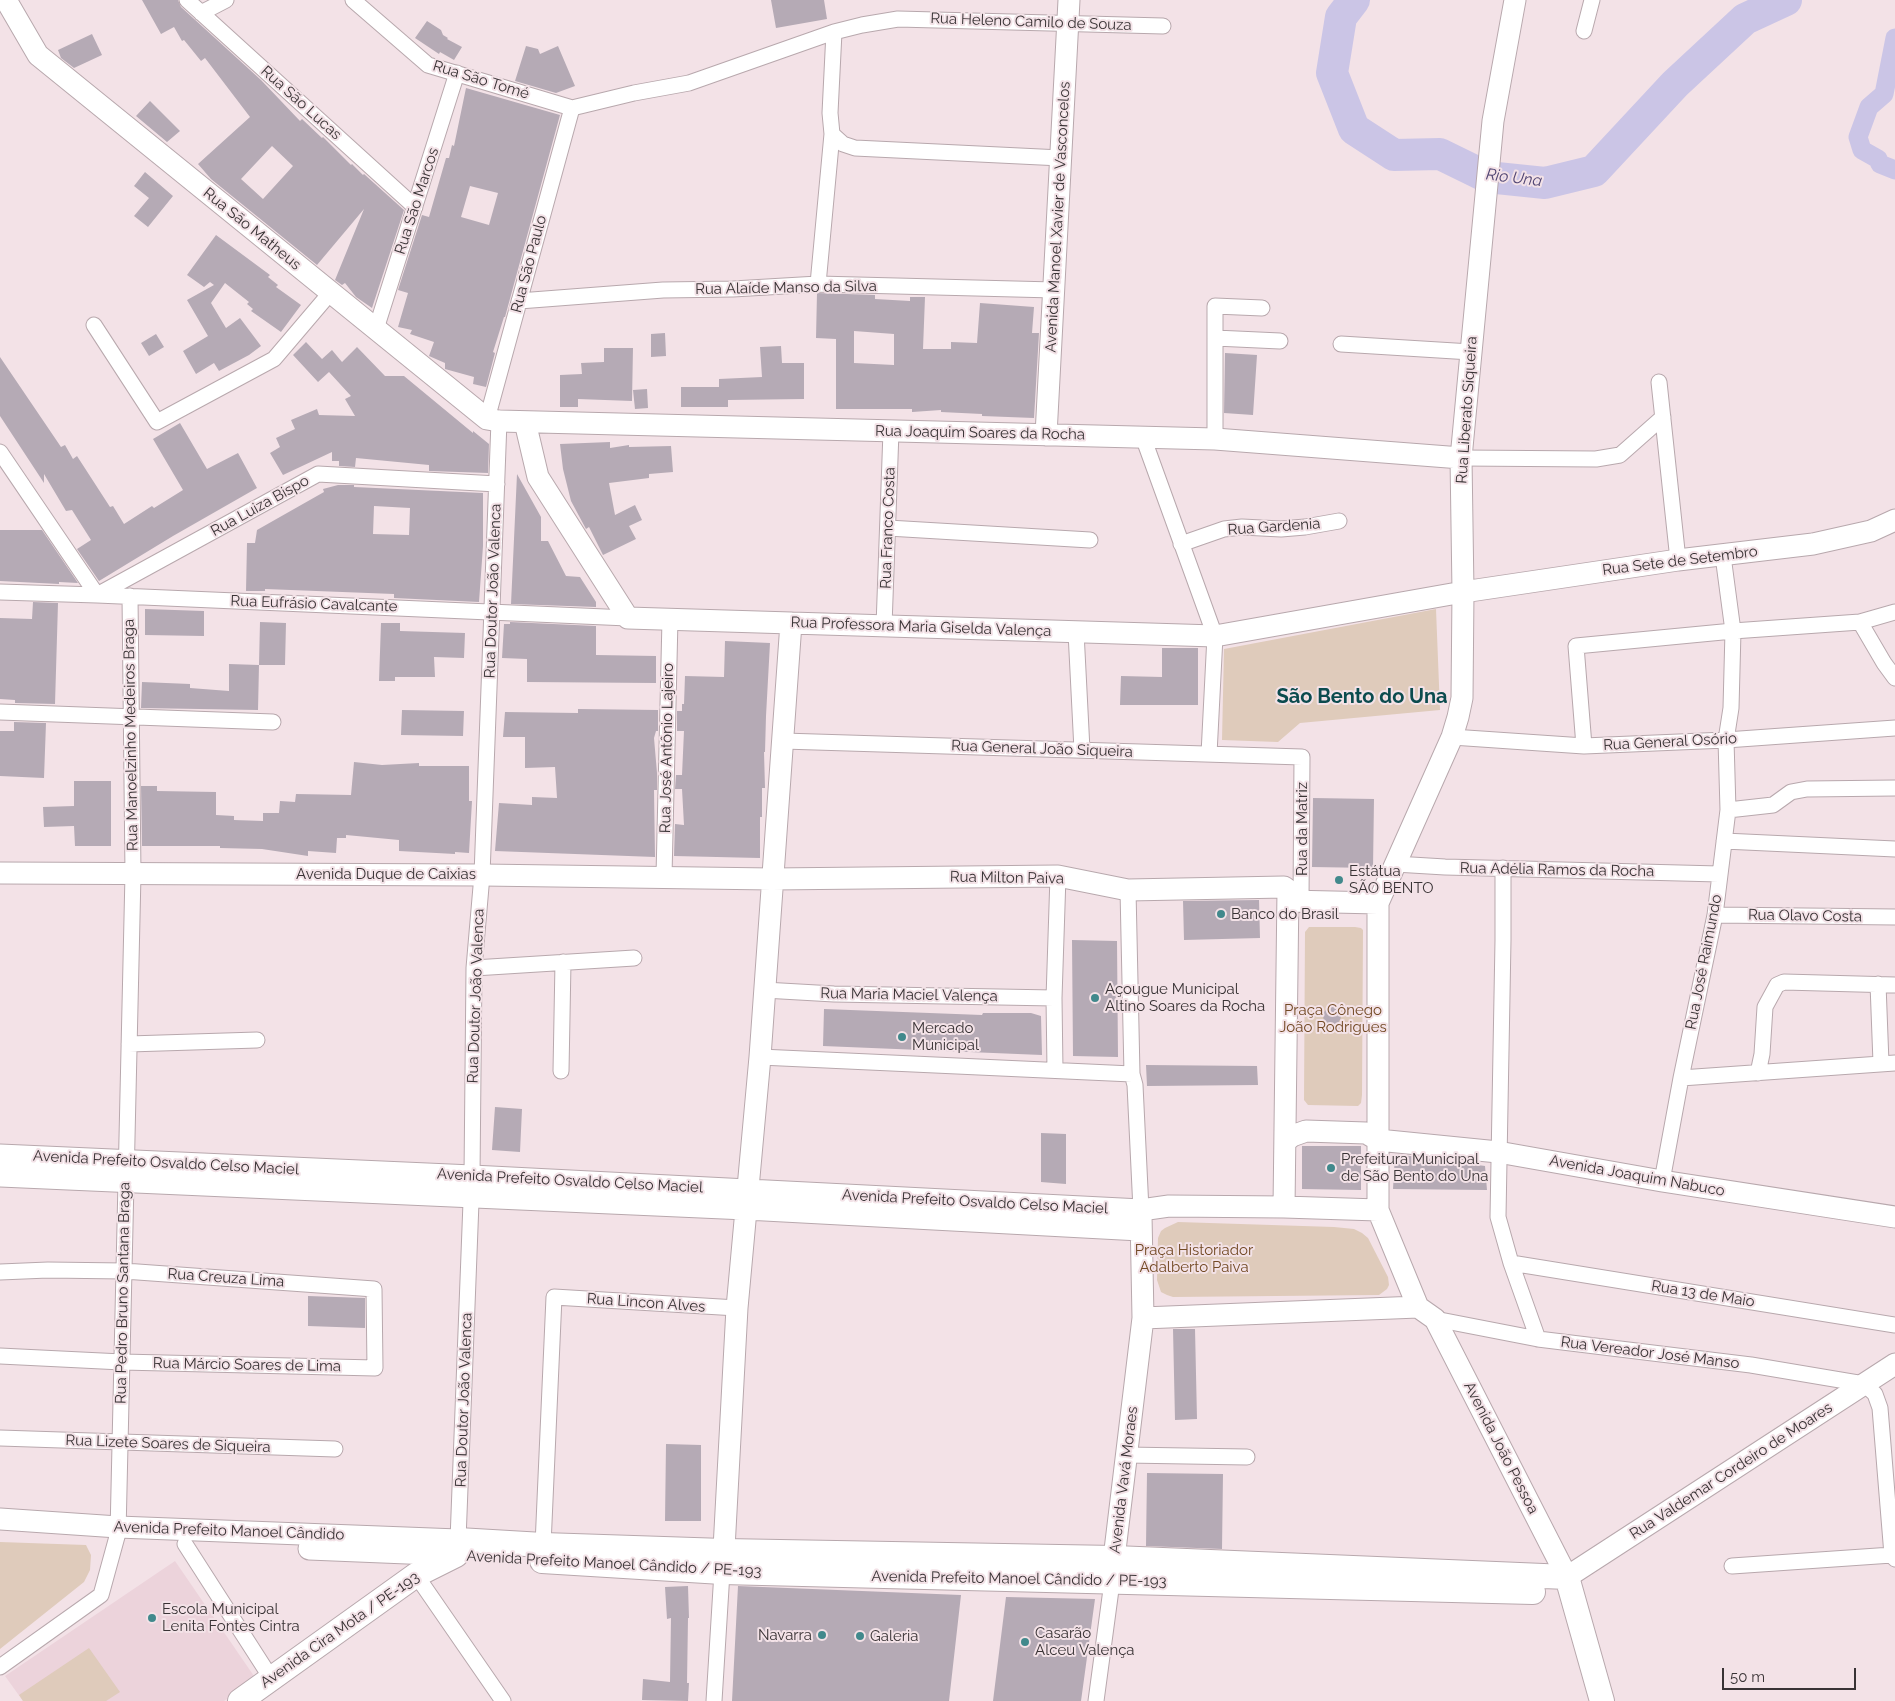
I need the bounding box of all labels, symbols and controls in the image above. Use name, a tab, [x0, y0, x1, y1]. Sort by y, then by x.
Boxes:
street label: Rua Heleno Camilo de Souza	[930, 9, 1132, 35]
street label: Rua São Tomé	[431, 57, 531, 103]
street label: Rua São Lucas	[257, 62, 345, 144]
street label: Avenida Manoel Xavier de Vasconcelos	[1042, 81, 1074, 353]
street label: Rua São Marcos	[391, 145, 443, 257]
water label: Rio Una	[1485, 165, 1543, 191]
street label: Rua São Matheus	[199, 184, 305, 274]
street label: Rua São Paulo	[507, 213, 551, 315]
street label: Rua Alaíde Manso da Silva	[695, 277, 877, 299]
street label: Rua Liberato Siqueira	[1453, 336, 1481, 484]
street label: Rua Joaquim Soares da Rocha	[875, 422, 1085, 444]
street label: Rua Franco Costa	[877, 467, 899, 589]
street label: Rua Luiza Bispo	[208, 472, 312, 540]
street label: Rua Doutor João Valenca	[481, 503, 505, 679]
street label: Rua Gardenia	[1227, 515, 1321, 539]
street label: Rua Sete de Setembro	[1601, 543, 1759, 579]
street label: Rua Eufrásio Cavalcante	[230, 592, 398, 616]
street label: Rua Professora Maria Giselda Valença	[790, 613, 1052, 641]
street label: Rua Manoelzinho Medeiros Braga	[120, 619, 142, 851]
street label: Rua José Antônio Lajeiro	[657, 663, 677, 833]
district label: São Bento do Una	[1277, 685, 1447, 709]
street label: Rua General Osório	[1603, 730, 1737, 754]
street label: Rua General João Siqueira	[951, 737, 1133, 761]
street label: Rua da Matriz	[1293, 782, 1311, 876]
street label: Rua Adélia Ramos da Rocha	[1460, 859, 1654, 881]
place label: Estátua SÃO BENTO	[1349, 862, 1433, 897]
street label: Avenida Duque de Caixias	[296, 865, 476, 883]
street label: Rua Milton Paiva	[950, 868, 1064, 888]
marker: Estátua SÃO BENTO	[1333, 874, 1345, 886]
street label: Rua José Raimundo	[1682, 893, 1726, 1031]
place label: Banco do Brasil	[1231, 905, 1339, 923]
street label: Rua Olavo Costa	[1748, 906, 1862, 926]
street label: Rua Doutor João Valenca	[464, 908, 488, 1084]
marker: Banco do Brasil	[1215, 908, 1227, 920]
place label: Açougue Municipal Altino Soares da Rocha	[1105, 980, 1265, 1015]
street label: Rua Maria Maciel Valença	[820, 984, 998, 1006]
marker: Açougue Municipal Altino Soares da Rocha	[1089, 992, 1101, 1004]
park label: Praça Cônego João Rodrigues	[1279, 1001, 1387, 1036]
place label: Mercado Municipal	[912, 1019, 979, 1054]
marker: Mercado Municipal	[896, 1031, 908, 1043]
street label: Avenida Prefeito Osvaldo Celso Maciel	[33, 1147, 299, 1179]
place label: Prefeitura Municipal de São Bento do Una	[1341, 1150, 1488, 1185]
street label: Avenida Joaquim Nabuco	[1548, 1152, 1726, 1200]
marker: Prefeitura Municipal de São Bento do Una	[1325, 1162, 1337, 1174]
street label: Avenida Prefeito Osvaldo Celso Maciel	[437, 1165, 703, 1197]
street label: Rua Pedro Bruno Santana Braga	[112, 1182, 134, 1404]
street label: Avenida Prefeito Osvaldo Celso Maciel	[842, 1186, 1108, 1218]
park label: Praça Historiador Adalberto Paiva	[1135, 1241, 1253, 1276]
street label: Rua Creuza Lima	[167, 1265, 285, 1291]
street label: Rua 13 de Maio	[1650, 1277, 1756, 1311]
street label: Rua Lincon Alves	[586, 1290, 706, 1316]
street label: Rua Doutor João Valenca	[452, 1312, 476, 1488]
street label: Rua Vereador José Manso	[1560, 1333, 1740, 1373]
street label: Rua Márcio Soares de Lima	[153, 1354, 341, 1376]
street label: Avenida João Pessoa	[1460, 1379, 1542, 1517]
street label: Rua Valdemar Cordeiro de Moares	[1626, 1399, 1836, 1543]
street label: Avenida Vavá Moraes	[1106, 1405, 1142, 1555]
street label: Rua Lizete Soares de Siqueira	[65, 1431, 271, 1457]
street label: Avenida Prefeito Manoel Cândido	[113, 1518, 345, 1544]
street label: Avenida Prefeito Manoel Cândido / PE-193	[466, 1547, 762, 1581]
street label: Avenida Prefeito Manoel Cândido / PE-193	[871, 1567, 1167, 1591]
street label: Avenida Cira Mota / PE-193	[257, 1568, 423, 1692]
place label: Escola Municipal Lenita Fontes Cintra	[162, 1600, 300, 1635]
marker: Escola Municipal Lenita Fontes Cintra	[146, 1612, 158, 1624]
place label: Casarão Alceu Valença	[1035, 1624, 1135, 1659]
place label: Navarra	[758, 1626, 812, 1644]
place label: Galeria	[870, 1627, 919, 1645]
marker: Navarra	[816, 1629, 828, 1641]
marker: Galeria	[854, 1630, 866, 1642]
marker: Casarão Alceu Valença	[1019, 1636, 1031, 1648]
scale bar	[1725, 1658, 1859, 1690]
text: 50 m	[1730, 1668, 1765, 1686]

